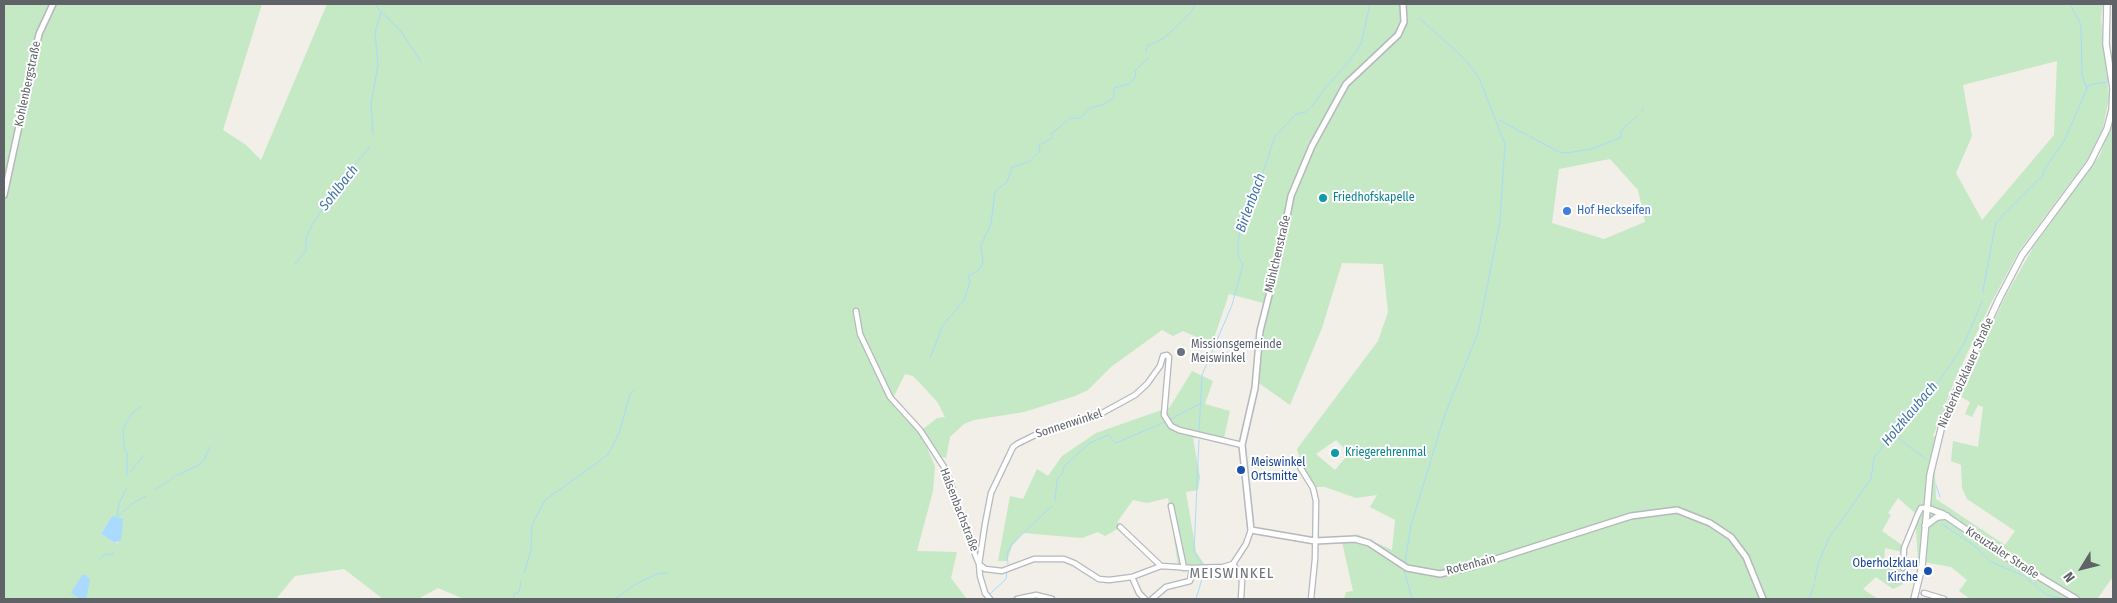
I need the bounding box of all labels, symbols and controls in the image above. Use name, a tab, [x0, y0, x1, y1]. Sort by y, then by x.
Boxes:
street label: Kohlenbergstraße	[12, 40, 44, 128]
water label: Sohlbach	[316, 162, 362, 214]
water label: Birlenbach	[1233, 171, 1269, 235]
place label: Friedhofskapelle	[1333, 191, 1415, 205]
marker: Friedhofskapelle	[1317, 192, 1329, 204]
place label: Hof Heckseifen	[1577, 204, 1651, 218]
marker: Hof Heckseifen	[1561, 205, 1573, 217]
street label: Mühlchenstraße	[1262, 214, 1294, 294]
street label: Niederholzklauer Straße	[1935, 316, 1997, 430]
place label: Missionsgemeinde Meiswinkel	[1191, 338, 1282, 366]
marker: Missionsgemeinde Meiswinkel	[1175, 346, 1187, 358]
water label: Holzklaubach	[1878, 379, 1942, 449]
street label: Sonnenwinkel	[1034, 406, 1104, 442]
place label: Kriegerehrenmal	[1345, 446, 1426, 460]
marker: Kriegerehrenmal	[1329, 447, 1341, 459]
place label: Meiswinkel Ortsmitte	[1251, 456, 1305, 484]
marker: Meiswinkel Ortsmitte	[1235, 464, 1247, 476]
street label: Halsenbachstraße	[936, 466, 982, 554]
street label: Kreuztaler Straße	[1963, 524, 2041, 582]
north arrow	[2057, 543, 2107, 593]
street label: Rotenhain	[1445, 552, 1497, 578]
place label: Oberholzklau Kirche	[1852, 557, 1918, 585]
district label: MEISWINKEL	[1188, 565, 1276, 583]
marker: Oberholzklau Kirche	[1922, 565, 1934, 577]
text: N	[2060, 569, 2079, 586]

